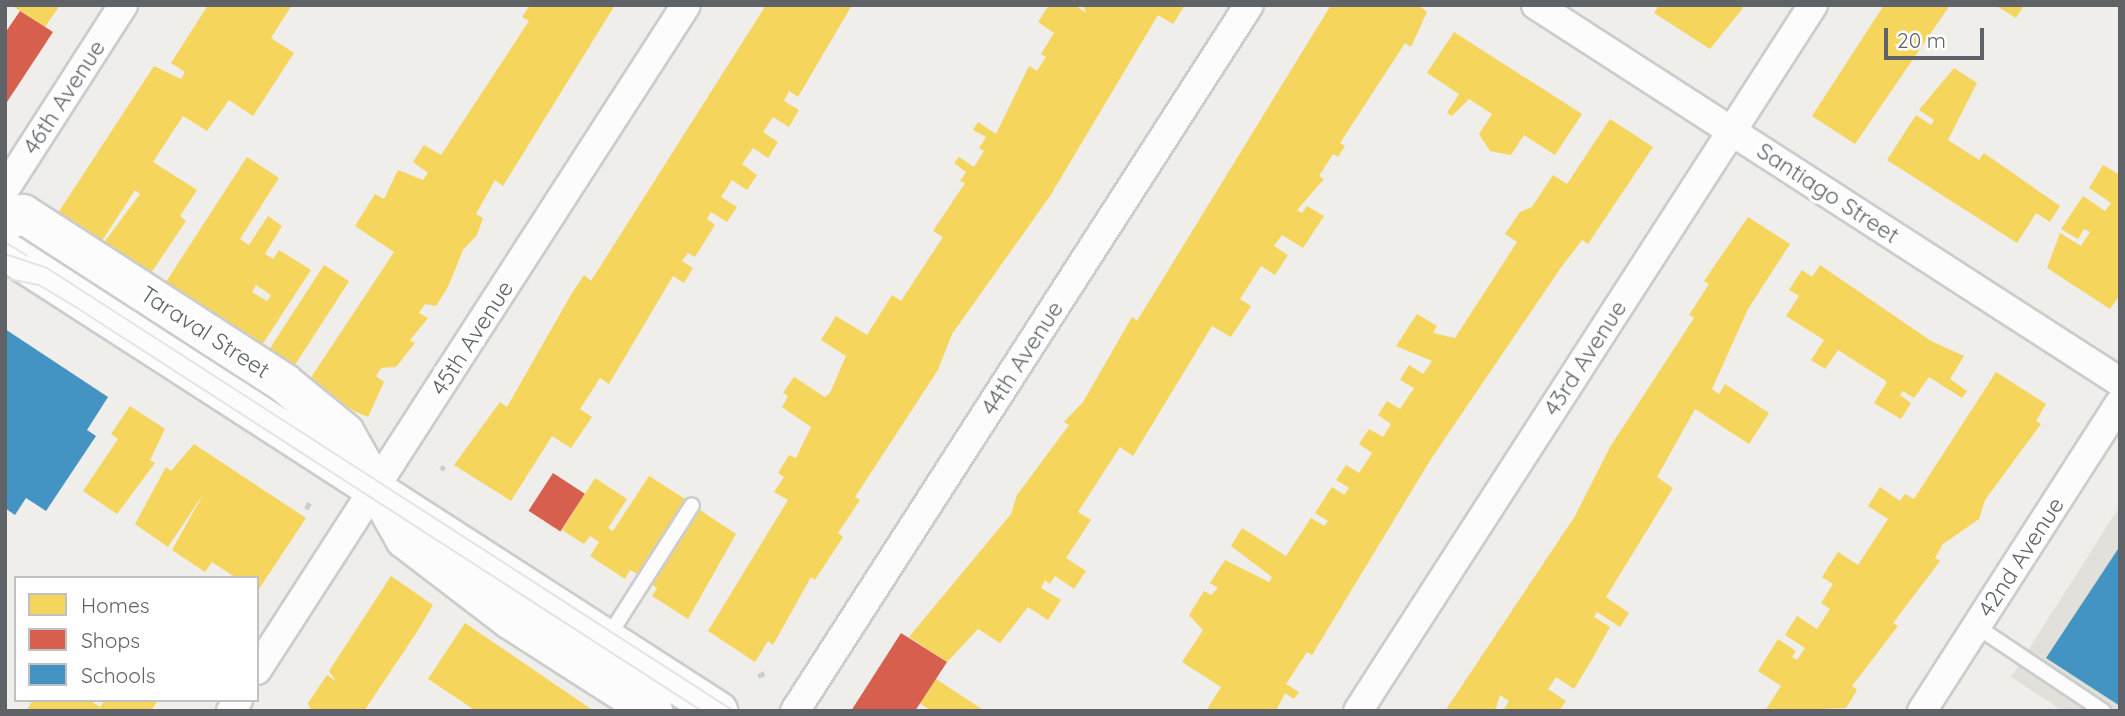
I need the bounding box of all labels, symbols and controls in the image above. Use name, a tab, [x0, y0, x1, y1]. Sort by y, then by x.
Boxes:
scale bar	[1887, 14, 1987, 58]
text: 20 m	[1897, 27, 1946, 53]
street label: 46th Avenue	[17, 35, 111, 159]
street label: Santiago Street	[1752, 137, 1904, 249]
street label: 45th Avenue	[425, 276, 519, 400]
street label: Taraval Street	[135, 280, 275, 384]
street label: 43rd Avenue	[1538, 295, 1632, 421]
street label: 44th Avenue	[975, 296, 1069, 420]
street label: 42nd Avenue	[1972, 492, 2070, 622]
legend	[14, 576, 259, 702]
text: Homes	[81, 592, 150, 618]
text: Shops	[81, 627, 140, 653]
text: Schools	[81, 662, 156, 688]

